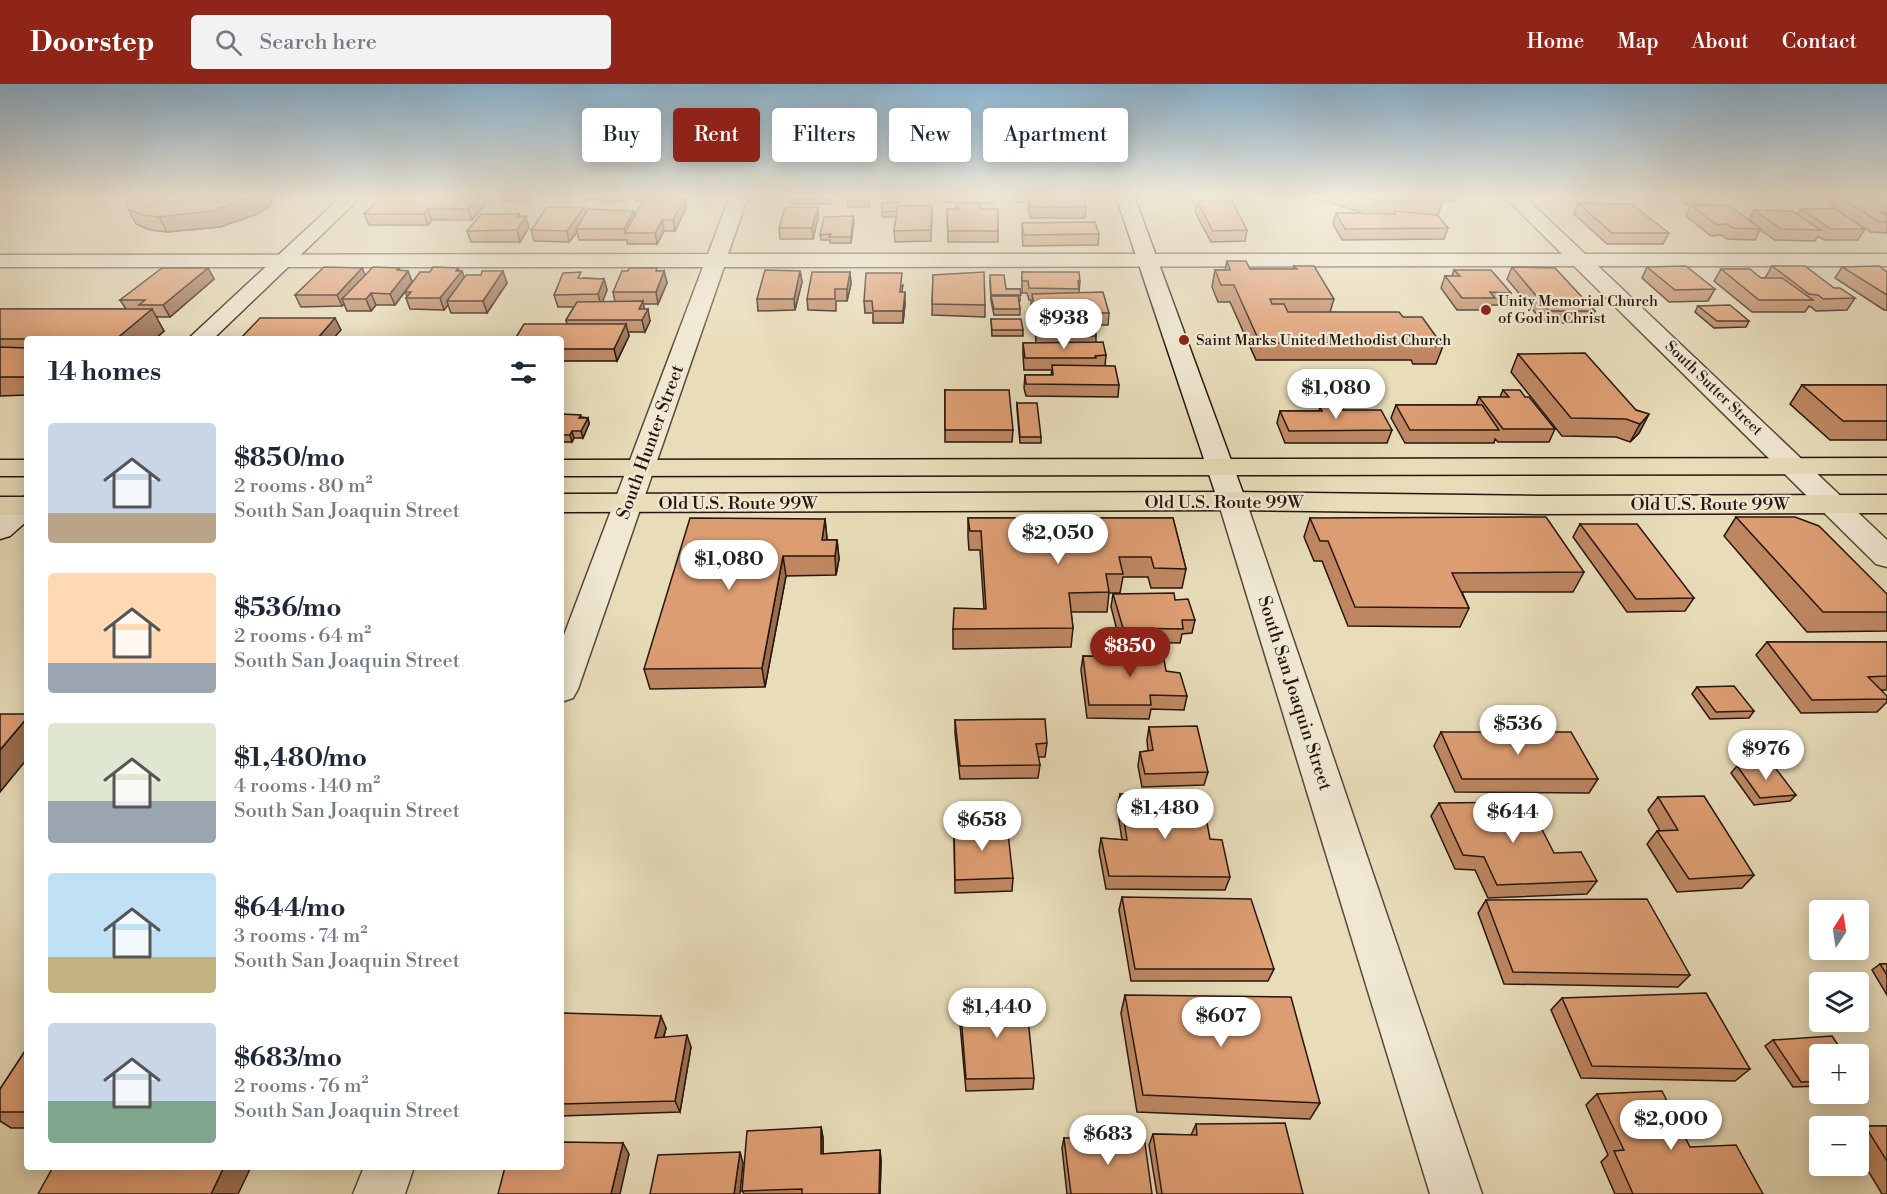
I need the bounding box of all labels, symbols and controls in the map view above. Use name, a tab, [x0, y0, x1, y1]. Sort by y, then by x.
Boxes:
search box	[191, 15, 611, 69]
text: Doorstep	[30, 25, 155, 60]
icon: search	[212, 26, 245, 59]
text: Search here	[260, 29, 377, 56]
text: Home	[1527, 29, 1584, 55]
text: Map	[1617, 29, 1659, 55]
text: About	[1692, 29, 1749, 55]
text: Contact	[1782, 29, 1857, 55]
chip: Buy	[582, 108, 661, 162]
chip: Rent	[673, 108, 760, 162]
chip: Filters	[772, 108, 877, 162]
chip: New	[889, 108, 971, 162]
chip: Apartment	[983, 108, 1128, 162]
place label: Unity Memorial Church of God in Christ	[1498, 292, 1658, 328]
pin: $938	[1028, 299, 1100, 350]
marker: Unity Memorial Church of God in Christ	[1479, 303, 1493, 317]
text: $938	[1039, 306, 1089, 331]
place label: Saint Marks United Methodist Church	[1196, 331, 1451, 350]
marker: Saint Marks United Methodist Church	[1177, 333, 1191, 347]
street label: South Sutter Street	[1661, 337, 1767, 440]
text: 14 homes	[48, 356, 161, 388]
icon: filters	[507, 356, 540, 389]
street label: South Hunter Street	[612, 361, 689, 523]
pin: $1,080	[1287, 369, 1385, 420]
text: $1,080	[1301, 376, 1371, 401]
text: $850/mo	[234, 442, 345, 474]
icon: home	[96, 447, 168, 519]
text: 2 rooms · 80 m²	[234, 474, 372, 499]
street label: Old U.S. Route 99W	[1145, 491, 1304, 514]
street label: Old U.S. Route 99W	[659, 492, 818, 515]
street label: Old U.S. Route 99W	[1631, 493, 1790, 516]
text: South San Joaquin Street	[234, 499, 460, 524]
pin: $2,050	[1009, 514, 1107, 565]
text: $2,050	[1022, 521, 1094, 546]
pin: $1,080	[680, 540, 778, 591]
text: $1,080	[694, 547, 764, 572]
text: $536/mo	[234, 592, 342, 624]
street label: South San Joaquin Street	[1252, 593, 1337, 794]
icon: home	[96, 597, 168, 669]
text: 2 rooms · 64 m²	[234, 624, 371, 649]
pin: $850	[1094, 627, 1166, 678]
text: $850	[1104, 634, 1156, 659]
text: South San Joaquin Street	[234, 649, 460, 674]
pin: $536	[1482, 705, 1554, 756]
text: $536	[1494, 712, 1542, 737]
pin: $976	[1730, 730, 1802, 781]
text: $976	[1742, 737, 1790, 762]
text: $1,480/mo	[234, 742, 367, 774]
icon: home	[96, 747, 168, 819]
text: 4 rooms · 140 m²	[234, 774, 380, 799]
pin: $1,480	[1116, 789, 1214, 840]
pin: $644	[1477, 793, 1549, 844]
text: $1,480	[1131, 796, 1199, 821]
text: South San Joaquin Street	[234, 799, 460, 824]
text: $644	[1487, 800, 1539, 825]
pin: $658	[946, 801, 1018, 852]
text: $658	[957, 808, 1007, 833]
text: $644/mo	[234, 892, 346, 924]
icon: home	[96, 897, 168, 969]
north arrow	[1809, 900, 1869, 960]
map controls	[1809, 900, 1869, 1176]
text: 3 rooms · 74 m²	[234, 924, 367, 949]
text: South San Joaquin Street	[234, 949, 460, 974]
button: layers	[1809, 972, 1869, 1032]
pin: $1,440	[948, 988, 1046, 1039]
text: $1,440	[962, 995, 1032, 1020]
pin: $607	[1185, 997, 1257, 1048]
text: $607	[1196, 1004, 1246, 1029]
text: $683/mo	[234, 1042, 342, 1074]
button: +	[1809, 1044, 1869, 1104]
icon: home	[96, 1047, 168, 1119]
text: 2 rooms · 76 m²	[234, 1074, 368, 1099]
text: South San Joaquin Street	[234, 1099, 460, 1124]
pin: $2,000	[1622, 1100, 1720, 1151]
text: $2,000	[1634, 1107, 1708, 1132]
pin: $683	[1072, 1115, 1144, 1166]
button: −	[1809, 1116, 1869, 1176]
text: $683	[1083, 1122, 1133, 1147]

